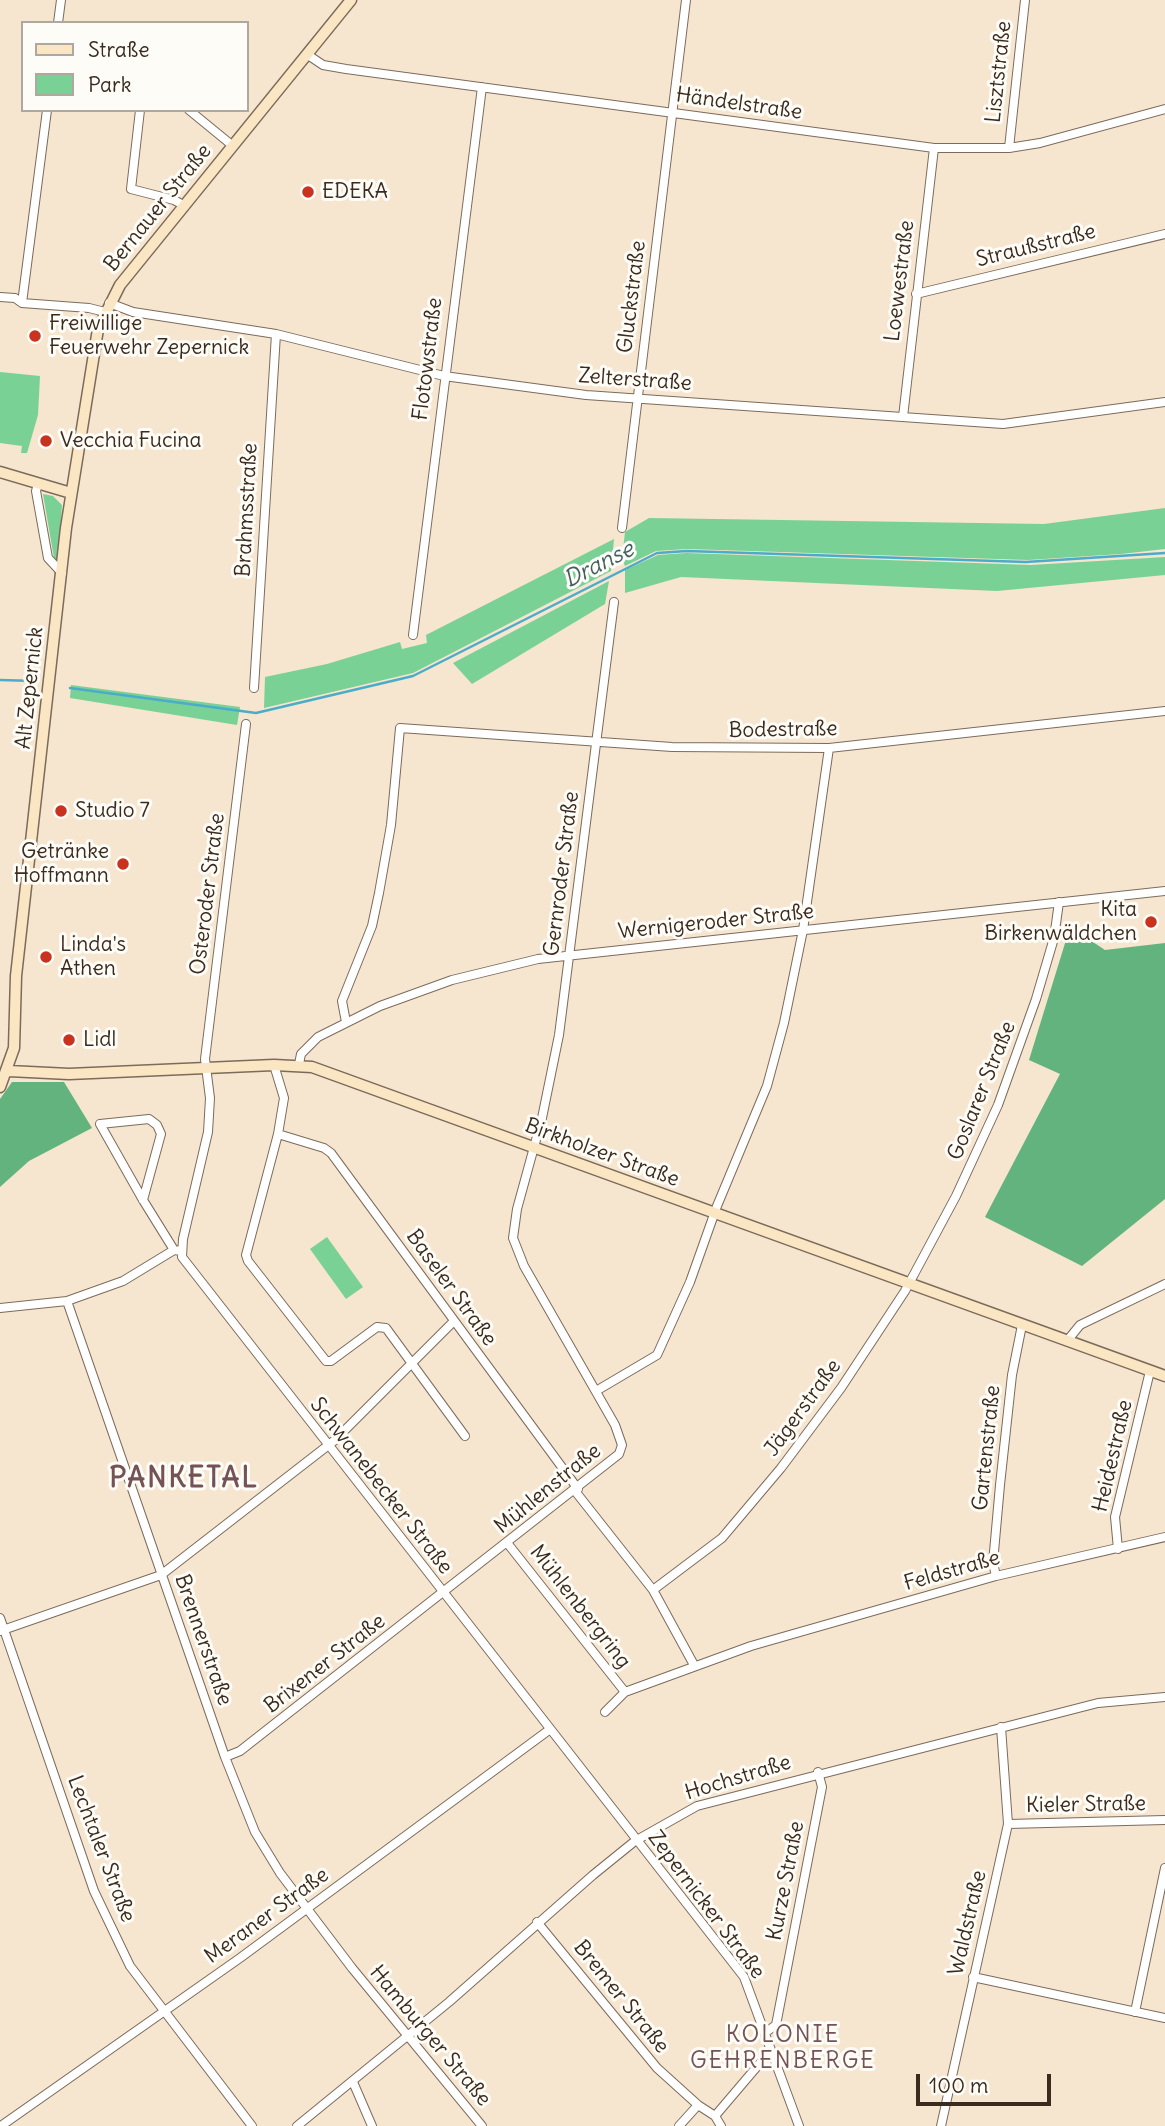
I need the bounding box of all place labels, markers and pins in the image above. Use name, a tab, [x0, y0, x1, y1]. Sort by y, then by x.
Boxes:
place label: EDEKA	[322, 179, 388, 205]
marker: EDEKA	[300, 184, 316, 200]
place label: Freiwillige Feuerwehr Zepernick	[49, 311, 249, 361]
marker: Freiwillige Feuerwehr Zepernick	[27, 328, 43, 344]
place label: Vecchia Fucina	[60, 428, 201, 454]
marker: Vecchia Fucina	[38, 433, 54, 449]
place label: Studio 7	[75, 798, 150, 824]
marker: Studio 7	[53, 803, 69, 819]
place label: Getränke Hoffmann	[14, 839, 109, 889]
marker: Getränke Hoffmann	[115, 856, 131, 872]
place label: Kita Birkenwäldchen	[984, 897, 1137, 947]
marker: Kita Birkenwäldchen	[1143, 914, 1159, 930]
place label: Linda's Athen	[60, 932, 126, 982]
marker: Linda's Athen	[38, 949, 54, 965]
place label: Lidl	[83, 1027, 116, 1053]
marker: Lidl	[61, 1032, 77, 1048]

